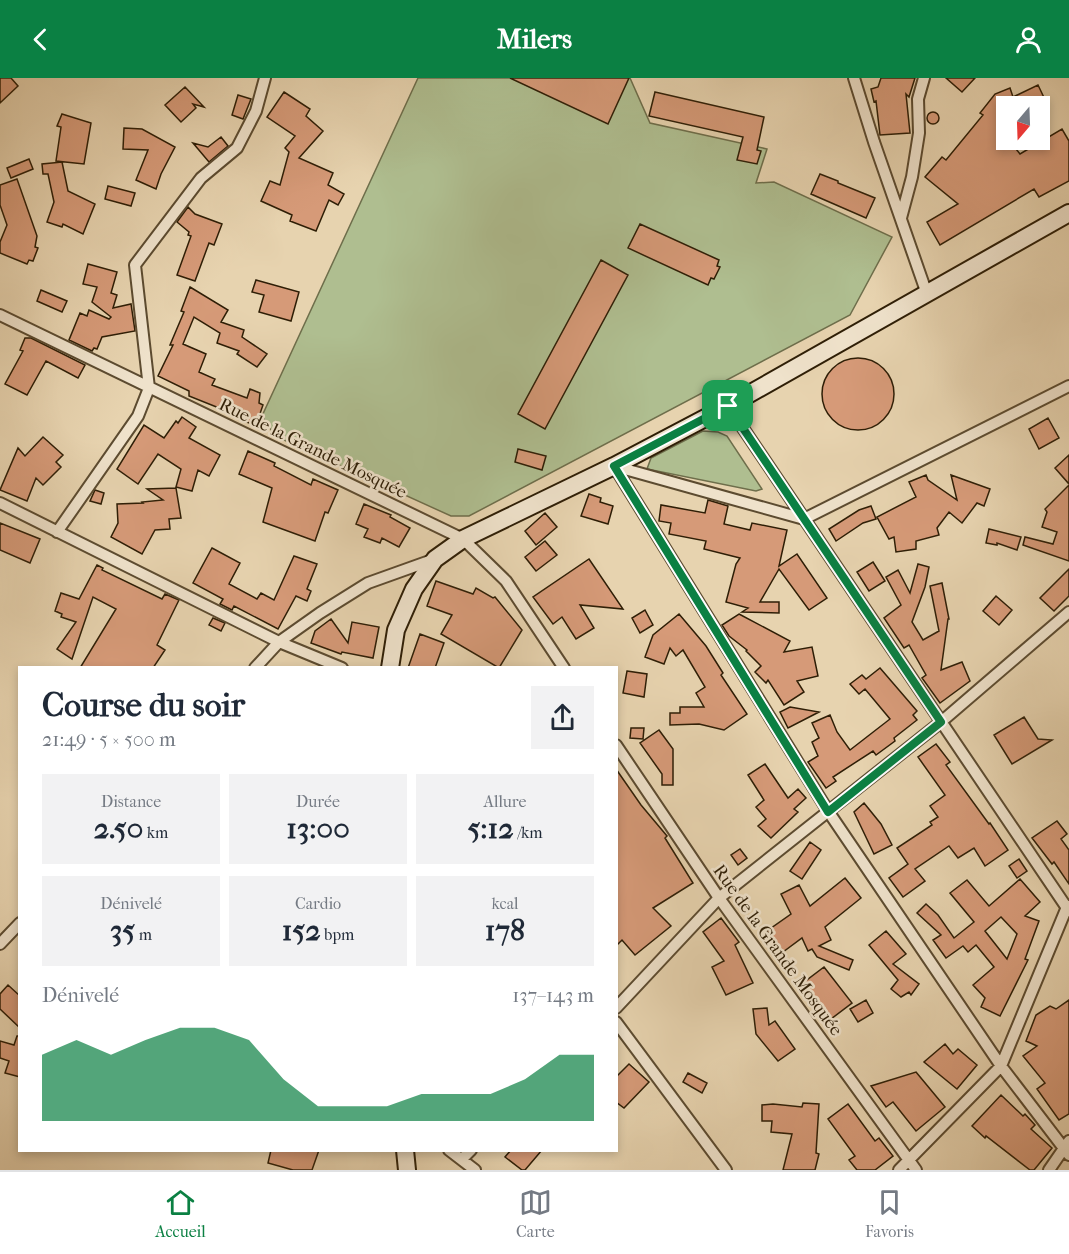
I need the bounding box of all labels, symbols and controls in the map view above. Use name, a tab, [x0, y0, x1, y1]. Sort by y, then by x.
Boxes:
icon: back	[24, 23, 57, 56]
text: Milers	[497, 23, 572, 55]
icon: person	[1012, 23, 1045, 56]
north arrow	[996, 96, 1050, 150]
map controls	[996, 96, 1050, 150]
pin	[702, 380, 753, 431]
icon: arrive	[711, 389, 744, 422]
street label: Rue de la Grande Mosquée	[215, 394, 410, 503]
text: Course du soir	[42, 686, 245, 725]
button: share	[531, 686, 594, 749]
text: 21:49 · 5 × 500 m	[42, 728, 176, 751]
text: Distance	[101, 792, 161, 811]
text: Durée	[296, 792, 340, 811]
text: Allure	[484, 792, 526, 811]
text: 2.50	[94, 811, 143, 846]
text: 13:00	[286, 811, 350, 846]
text: 5:12	[467, 811, 514, 846]
text: km	[143, 823, 168, 842]
text: /km	[514, 823, 543, 842]
street label: Rue de la Grande Mosquée	[708, 861, 847, 1040]
text: Dénivelé	[100, 894, 162, 913]
text: Cardio	[295, 894, 341, 913]
text: kcal	[492, 894, 518, 913]
text: 35	[110, 913, 135, 948]
text: 152	[282, 913, 321, 948]
text: 178	[485, 913, 525, 948]
text: m	[135, 925, 152, 944]
text: bpm	[321, 925, 354, 944]
text: Dénivelé	[42, 984, 119, 1007]
text: 137–143 m	[512, 984, 594, 1007]
tab: Accueil	[155, 1186, 206, 1241]
tab: Carte	[516, 1186, 555, 1241]
tab: Favoris	[865, 1186, 914, 1241]

